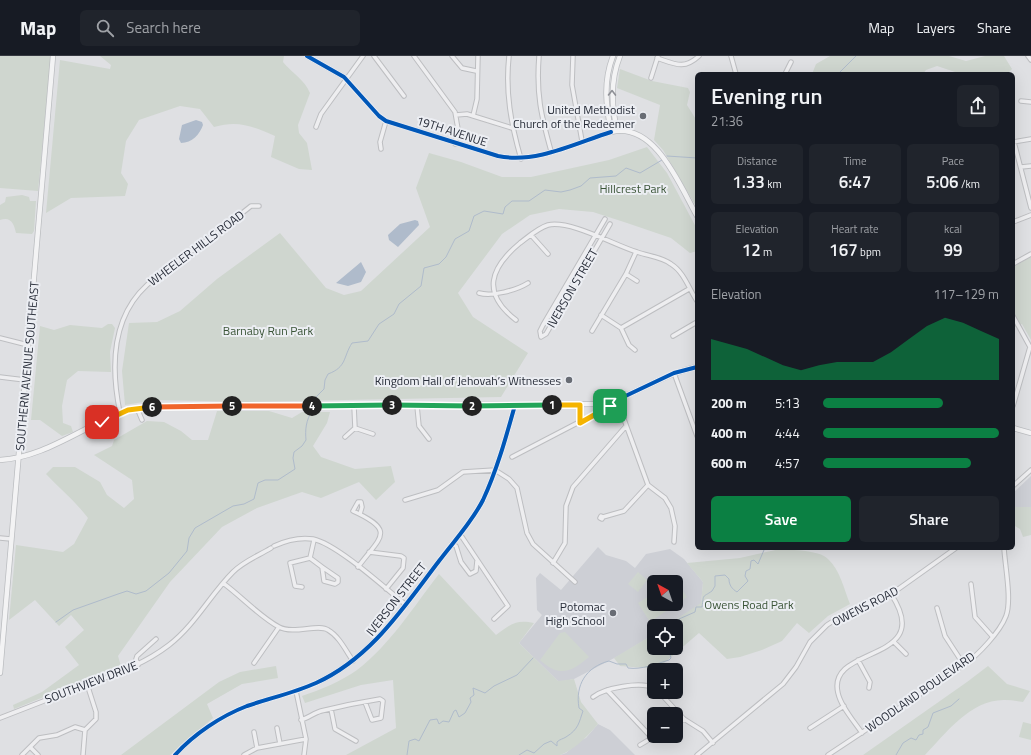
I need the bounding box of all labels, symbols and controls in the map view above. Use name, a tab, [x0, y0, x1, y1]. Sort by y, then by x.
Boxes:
search box	[80, 10, 360, 46]
text: Map	[20, 13, 56, 42]
text: Search here	[126, 16, 201, 39]
icon: search	[94, 17, 116, 39]
text: Map	[868, 17, 894, 38]
text: Layers	[916, 17, 955, 38]
text: Share	[977, 17, 1011, 38]
text: Evening run	[711, 79, 822, 113]
button: share	[957, 85, 999, 127]
one-way arrow	[608, 90, 616, 96]
place label: United Methodist Church of the Redeemer	[513, 100, 636, 133]
street label: 19TH AVENUE	[414, 111, 490, 151]
marker: United Methodist Church of the Redeemer	[638, 111, 648, 121]
text: 21:36	[711, 111, 743, 131]
text: Distance	[737, 153, 777, 169]
text: Time	[844, 153, 866, 169]
text: Pace	[942, 153, 964, 169]
text: 1.33	[732, 169, 765, 195]
text: 6:47	[839, 169, 871, 195]
text: 5:06	[926, 169, 959, 195]
text: km	[765, 176, 782, 192]
text: /km	[959, 176, 980, 192]
park label: Hillcrest Park	[600, 179, 667, 198]
street label: WHEELER HILLS ROAD	[144, 205, 248, 291]
text: Elevation	[736, 221, 778, 237]
text: Heart rate	[831, 221, 879, 237]
text: kcal	[944, 221, 962, 237]
text: 12	[742, 237, 761, 263]
text: 167	[829, 237, 858, 263]
text: 99	[943, 237, 963, 263]
street label: IVERSON STREET	[542, 244, 603, 331]
text: m	[761, 244, 772, 260]
text: bpm	[858, 244, 881, 260]
street label: SOUTHERN AVENUE SOUTHEAST	[10, 280, 44, 451]
text: Elevation	[711, 284, 762, 304]
text: 117–129 m	[933, 284, 999, 304]
park label: Barnaby Run Park	[223, 321, 313, 340]
place label: Kingdom Hall of Jehovah’s Witnesses	[375, 371, 561, 390]
marker: Kingdom Hall of Jehovah’s Witnesses	[564, 375, 574, 385]
pin	[593, 389, 627, 423]
text: 200 m	[711, 393, 747, 413]
text: 5:13	[775, 393, 800, 413]
pin: 3	[382, 395, 402, 415]
pin: 1	[542, 395, 562, 415]
icon: arrive	[599, 395, 621, 417]
pin: 5	[222, 396, 242, 416]
pin: 4	[302, 396, 322, 416]
pin: 2	[462, 396, 482, 416]
pin: 6	[142, 397, 162, 417]
text: 3	[389, 397, 395, 413]
text: 1	[549, 397, 555, 413]
text: 5	[229, 398, 235, 414]
text: 4	[309, 398, 315, 414]
text: 2	[469, 398, 475, 414]
text: 6	[149, 399, 155, 415]
pin	[85, 405, 119, 439]
icon: check	[91, 411, 113, 433]
text: 400 m	[711, 423, 747, 443]
text: 4:44	[775, 423, 800, 443]
text: 600 m	[711, 453, 747, 473]
text: 4:57	[775, 453, 800, 473]
button: Save	[711, 496, 851, 542]
button: Share	[859, 496, 999, 542]
street label: IVERSON STREET	[361, 558, 431, 640]
north arrow	[647, 575, 683, 611]
map controls	[647, 575, 683, 743]
street label: OWENS ROAD	[828, 581, 902, 631]
park label: Owens Road Park	[704, 595, 794, 614]
place label: Potomac High School	[545, 597, 605, 630]
marker: Potomac High School	[608, 608, 618, 618]
button: locate	[647, 619, 683, 655]
street label: WOODLAND BOULEVARD	[861, 647, 979, 737]
street label: SOUTHVIEW DRIVE	[42, 655, 141, 708]
button: +	[647, 663, 683, 699]
button: −	[647, 707, 683, 743]

